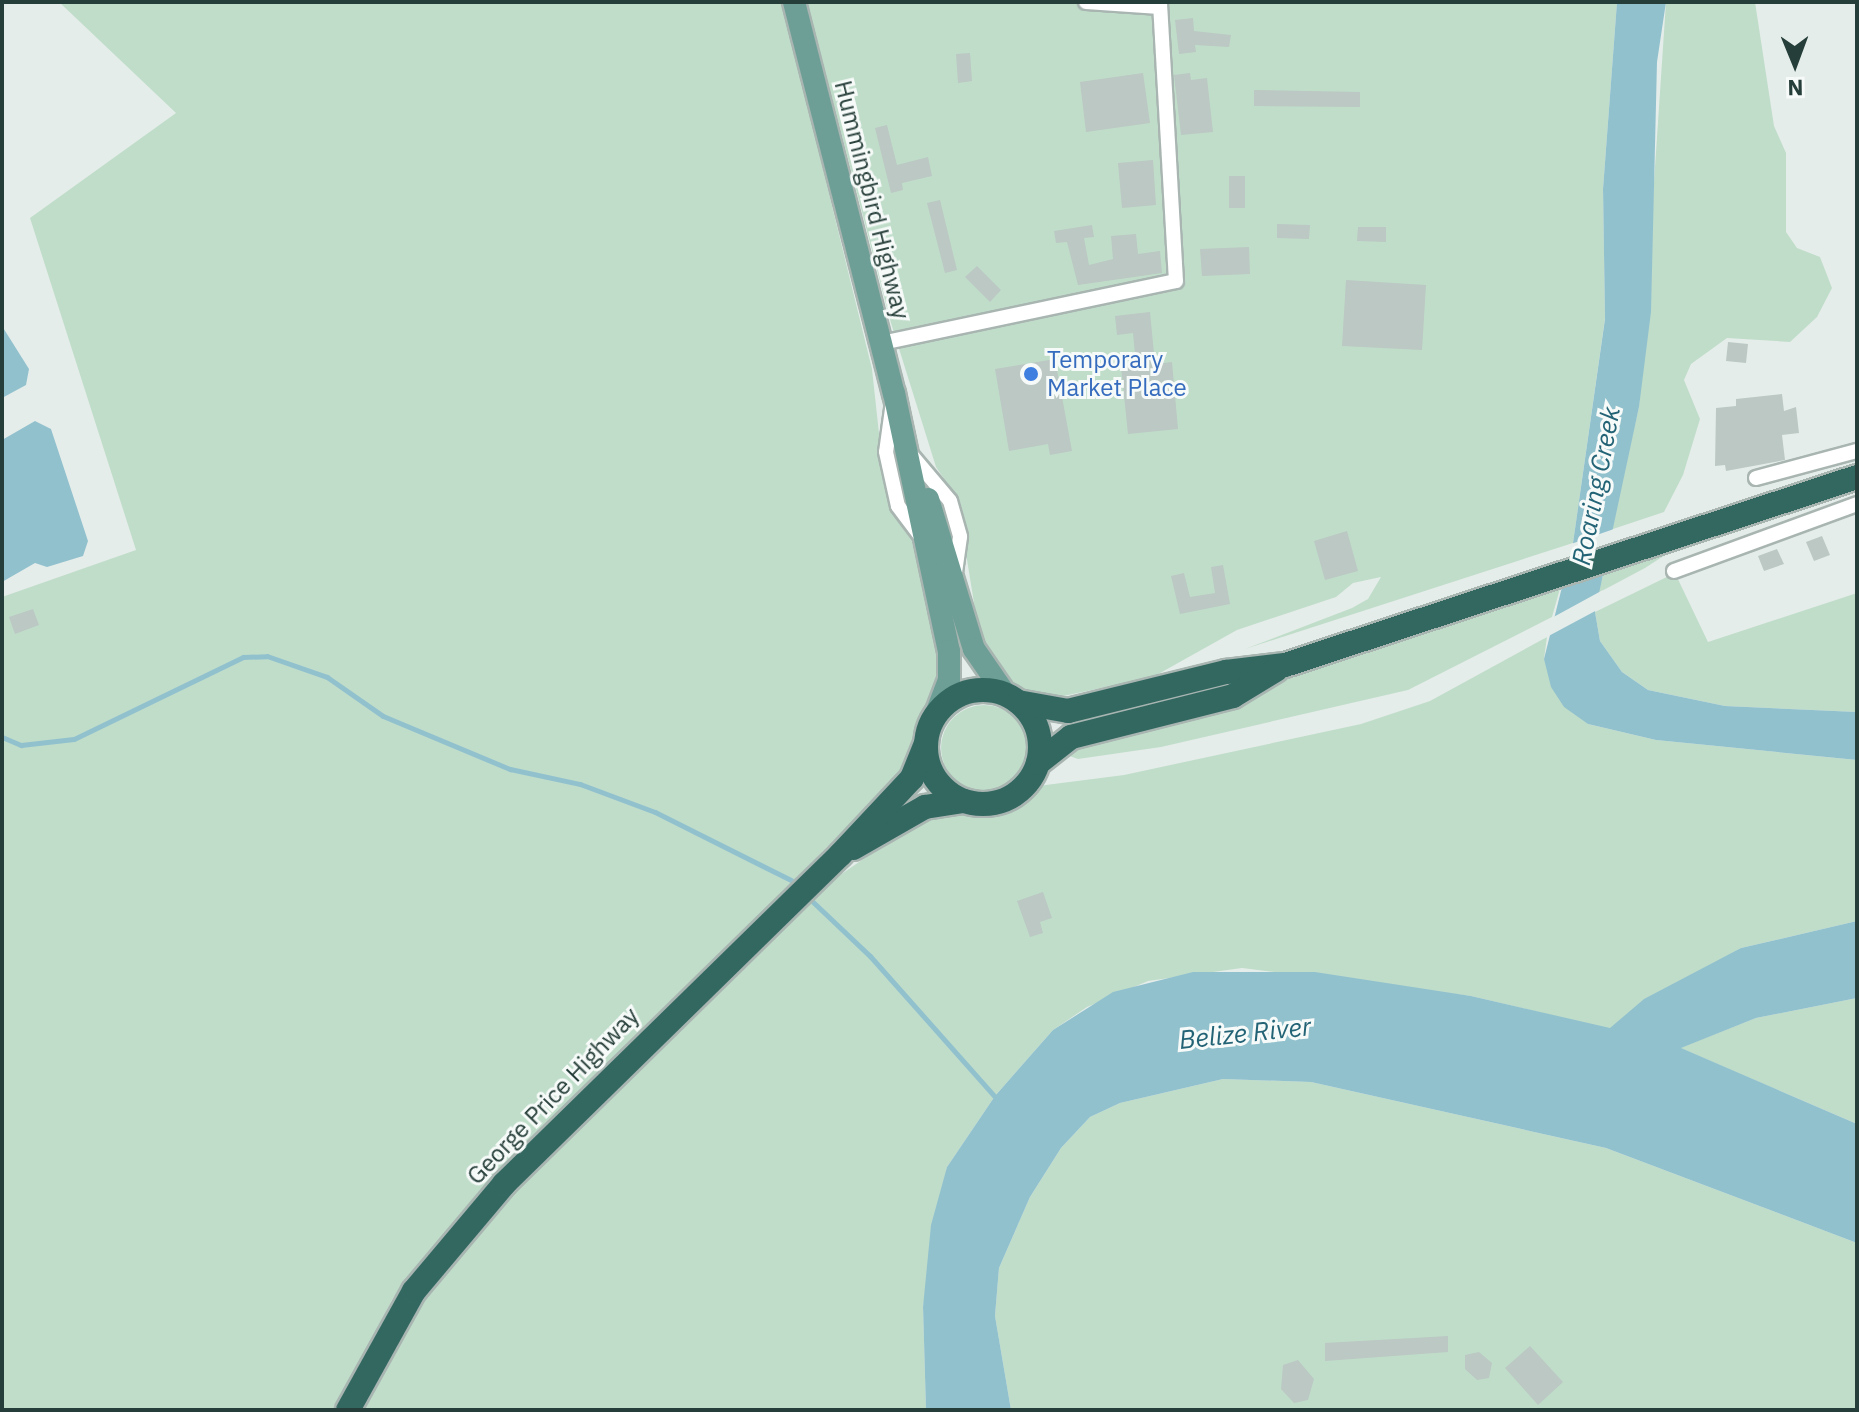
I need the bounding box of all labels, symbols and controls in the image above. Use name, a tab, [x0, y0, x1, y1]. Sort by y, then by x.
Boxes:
north arrow	[1755, 24, 1835, 104]
text: N	[1787, 74, 1804, 103]
street label: Hummingbird Highway	[828, 78, 916, 322]
place label: Temporary Market Place	[1047, 346, 1187, 402]
marker: Temporary Market Place	[1022, 365, 1040, 383]
water label: Roaring Creek	[1565, 404, 1627, 568]
street label: George Price Highway	[461, 1002, 645, 1190]
water label: Belize River	[1178, 1011, 1312, 1055]

